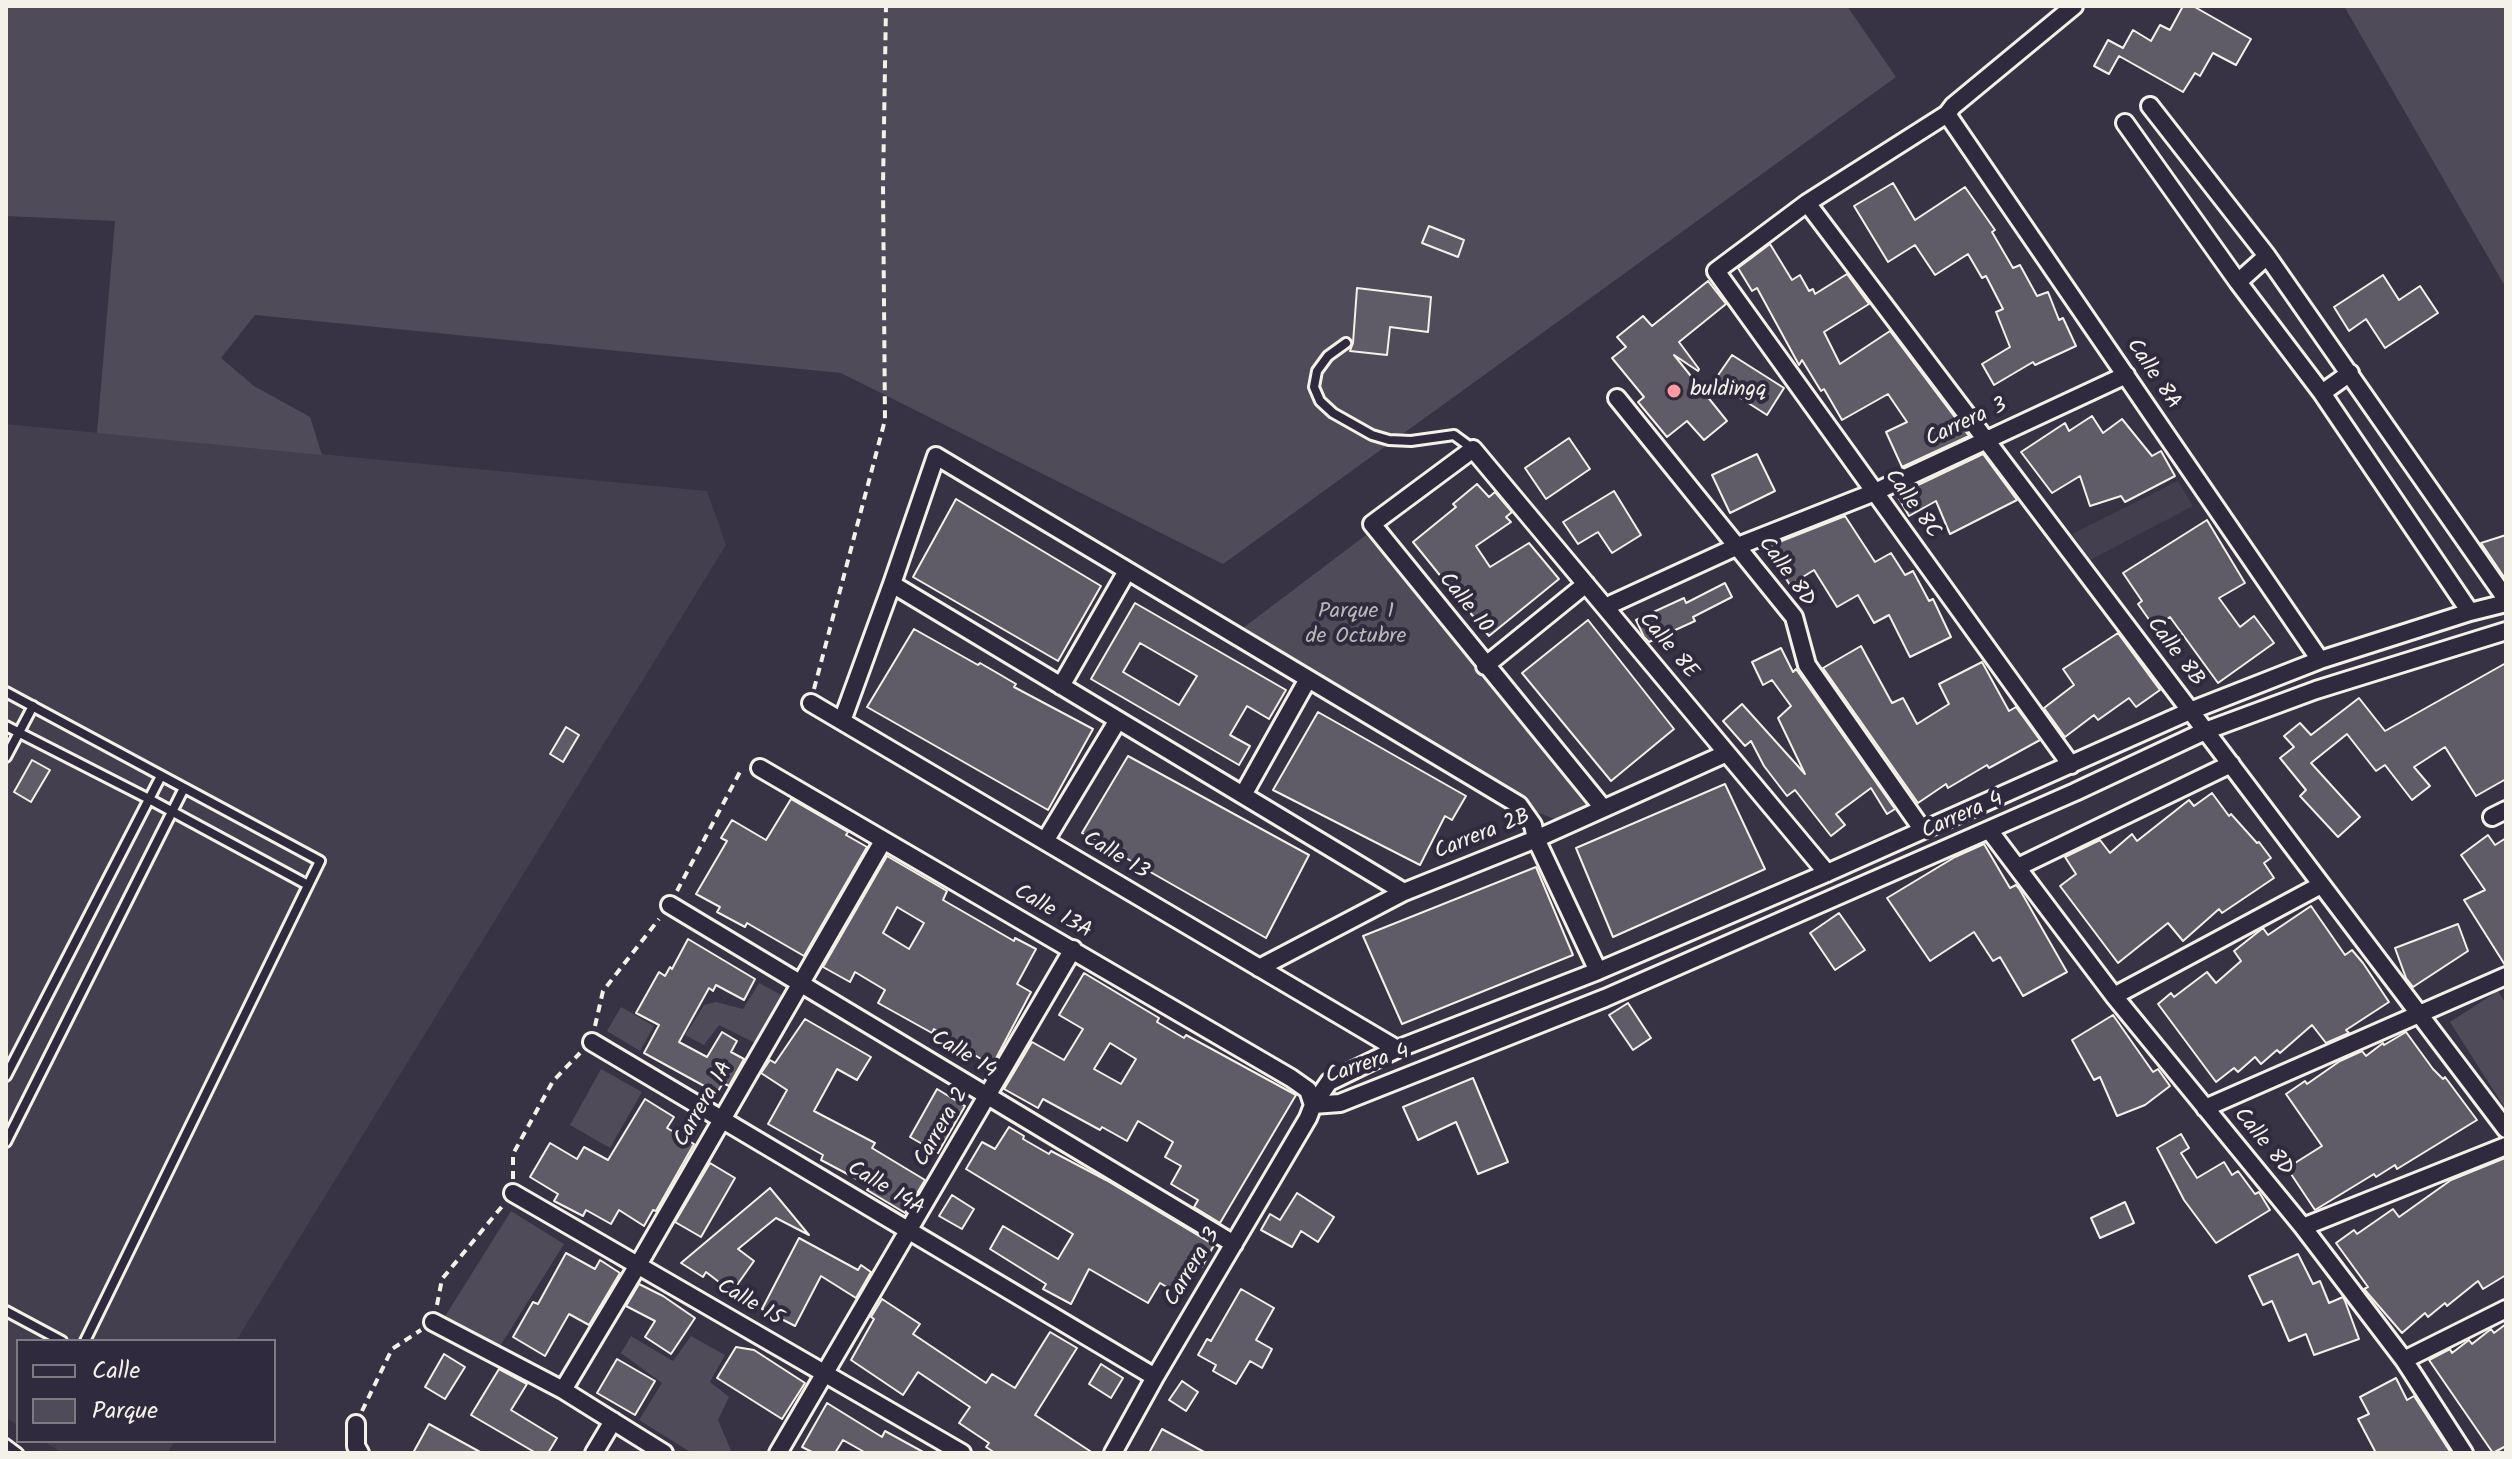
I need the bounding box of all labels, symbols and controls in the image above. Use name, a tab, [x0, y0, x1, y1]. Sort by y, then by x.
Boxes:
street label: Calle 8A	[2119, 335, 2185, 415]
place label: buldingq	[1690, 378, 1766, 404]
marker: buldingq	[1665, 382, 1683, 400]
street label: Carrera 3	[1922, 394, 2012, 454]
street label: Calle 8C	[1877, 465, 1945, 545]
street label: Calle 8D	[1751, 533, 1819, 613]
street label: Calle 10	[1431, 568, 1497, 640]
park label: Parque 1 de Octubre	[1306, 600, 1406, 652]
street label: Calle 8E	[1631, 608, 1703, 686]
street label: Calle 8B	[2139, 613, 2209, 693]
street label: Carrera 4	[1918, 787, 2008, 847]
street label: Carrera 2B	[1431, 805, 1535, 867]
street label: Calle 13	[1077, 827, 1153, 887]
street label: Calle 13A	[1008, 880, 1096, 946]
street label: Calle 14	[925, 1026, 1001, 1086]
street label: Carrera 4	[1323, 1040, 1413, 1092]
street label: Carrera 1A	[670, 1057, 740, 1153]
street label: Carrera 2	[910, 1084, 976, 1172]
street label: Calle 8D	[2226, 1103, 2298, 1183]
street label: Calle 14A	[842, 1157, 928, 1223]
street label: Carrera 3	[1160, 1224, 1228, 1312]
street label: Calle 15	[711, 1275, 787, 1333]
legend	[16, 1339, 276, 1443]
text: Calle	[92, 1352, 140, 1391]
text: Parque	[92, 1392, 158, 1431]

